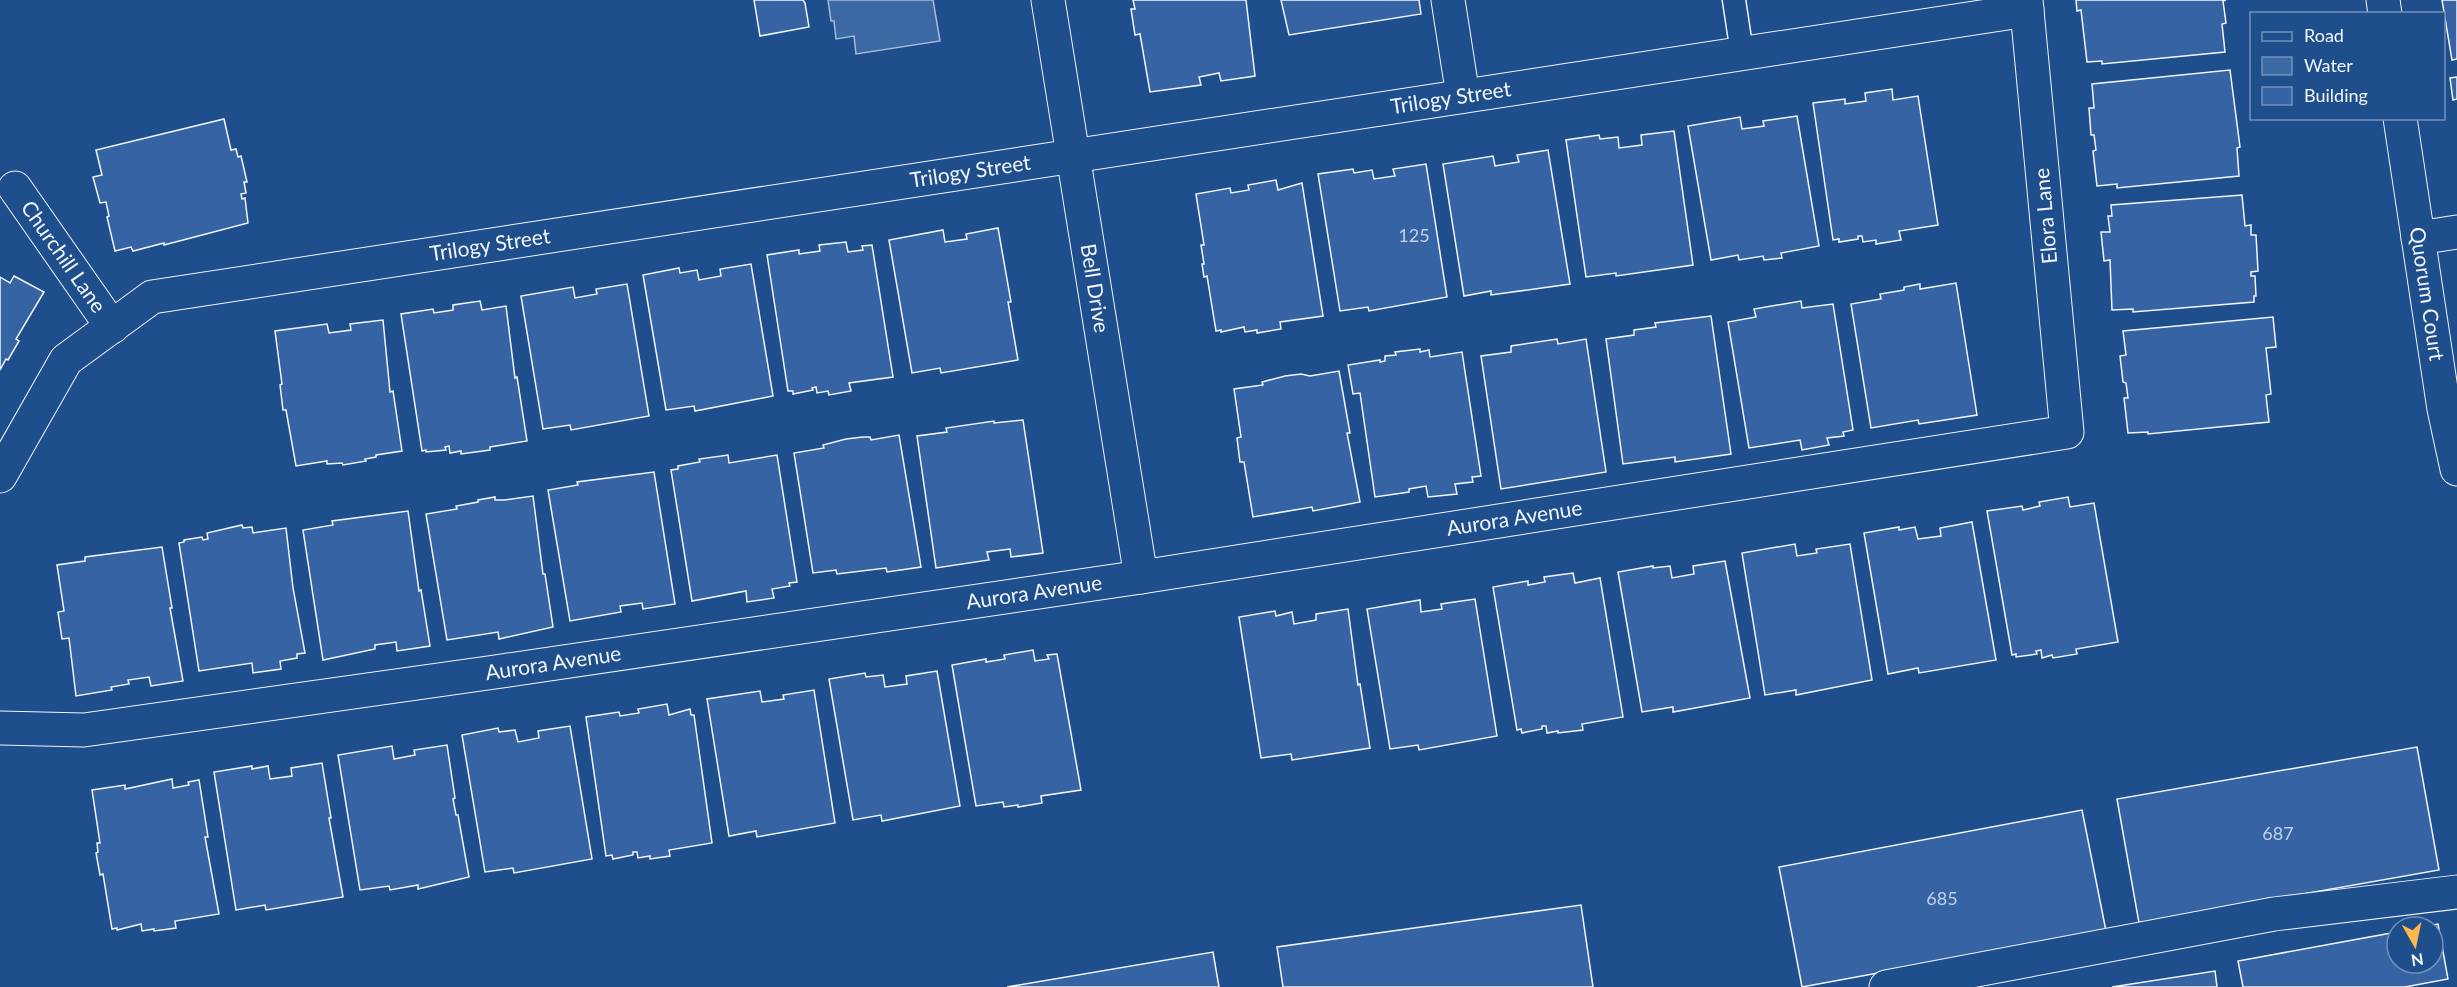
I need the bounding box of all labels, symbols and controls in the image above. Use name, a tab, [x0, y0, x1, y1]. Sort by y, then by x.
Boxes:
legend	[2250, 12, 2445, 120]
text: Road	[2304, 24, 2344, 46]
text: Water	[2304, 54, 2353, 76]
street label: Trilogy Street	[1389, 75, 1513, 118]
text: Building	[2304, 84, 2368, 106]
street label: Trilogy Street	[908, 149, 1033, 192]
street label: Elora Lane	[2028, 167, 2061, 265]
street label: Churchill Lane	[17, 195, 112, 317]
street label: Trilogy Street	[428, 222, 552, 265]
house number: 125	[1398, 224, 1430, 246]
street label: Quorum Court	[2406, 225, 2451, 363]
street label: Bell Drive	[1076, 242, 1115, 334]
street label: Aurora Avenue	[1445, 494, 1584, 540]
street label: Aurora Avenue	[964, 569, 1103, 614]
street label: Aurora Avenue	[484, 640, 623, 684]
house number: 687	[2262, 822, 2294, 844]
house number: 685	[1926, 887, 1958, 909]
north arrow	[2385, 915, 2445, 975]
text: N	[2410, 950, 2425, 971]

